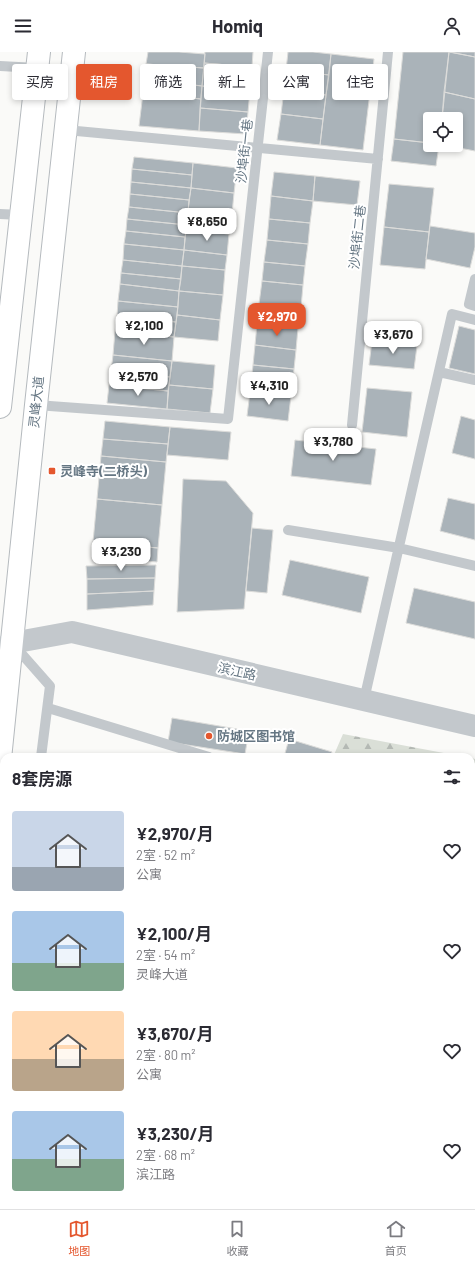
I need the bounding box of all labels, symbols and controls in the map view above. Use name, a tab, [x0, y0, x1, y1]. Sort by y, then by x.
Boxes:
icon: menu	[12, 15, 34, 37]
text: Homiq	[212, 15, 263, 37]
icon: person	[441, 15, 463, 37]
chip: 买房	[12, 64, 68, 100]
chip: 租房	[76, 64, 132, 100]
chip: 筛选	[140, 64, 196, 100]
chip: 新上	[204, 64, 260, 100]
chip: 公寓	[268, 64, 324, 100]
chip: 住宅	[332, 64, 388, 100]
map controls	[423, 112, 463, 152]
button: locate	[423, 112, 463, 152]
street label: 沙埠街一巷	[233, 118, 255, 184]
street label: 沙埠街二巷	[346, 204, 368, 270]
pin: ¥8,650	[174, 208, 240, 242]
text: ¥8,650	[187, 213, 227, 229]
pin: ¥2,970	[244, 303, 310, 337]
text: ¥2,970	[257, 308, 297, 324]
pin: ¥2,100	[111, 312, 177, 346]
text: ¥2,100	[124, 317, 164, 333]
pin: ¥3,670	[360, 321, 426, 355]
text: ¥3,670	[373, 326, 413, 342]
pin: ¥2,570	[105, 363, 171, 397]
text: ¥2,570	[118, 368, 158, 384]
pin: ¥4,310	[236, 372, 302, 406]
street label: 灵峰大道	[25, 375, 47, 429]
text: ¥4,310	[249, 377, 289, 393]
pin: ¥3,780	[300, 428, 366, 462]
text: ¥3,780	[313, 433, 353, 449]
place label: 灵峰寺(二桥头)	[60, 463, 148, 479]
marker: 灵峰寺(二桥头)	[47, 466, 57, 476]
pin: ¥3,230	[88, 538, 154, 572]
text: ¥3,230	[101, 543, 141, 559]
street label: 滨江路	[216, 659, 258, 683]
place label: 防城区图书馆	[217, 728, 295, 744]
marker: 防城区图书馆	[204, 731, 214, 741]
icon: filters	[441, 766, 463, 788]
text: 8套房源	[12, 768, 72, 788]
text: ¥2,970/月	[136, 823, 214, 843]
icon: home	[44, 827, 92, 875]
icon: heart	[441, 840, 463, 862]
text: 2室 · 52 m²	[136, 847, 195, 863]
text: 公寓	[136, 866, 162, 882]
text: ¥2,100/月	[136, 923, 212, 943]
icon: home	[44, 927, 92, 975]
icon: heart	[441, 940, 463, 962]
text: 2室 · 54 m²	[136, 947, 195, 963]
text: 灵峰大道	[136, 966, 188, 982]
text: ¥3,670/月	[136, 1023, 214, 1043]
icon: home	[44, 1027, 92, 1075]
icon: heart	[441, 1040, 463, 1062]
text: 2室 · 80 m²	[136, 1047, 196, 1063]
text: 公寓	[136, 1066, 162, 1082]
text: ¥3,230/月	[136, 1123, 215, 1143]
icon: home	[44, 1127, 92, 1175]
icon: heart	[441, 1140, 463, 1162]
text: 2室 · 68 m²	[136, 1147, 195, 1163]
text: 滨江路	[136, 1166, 175, 1182]
tab: 地图	[68, 1218, 90, 1258]
tab: 收藏	[226, 1218, 248, 1258]
tab: 首页	[385, 1218, 407, 1258]

